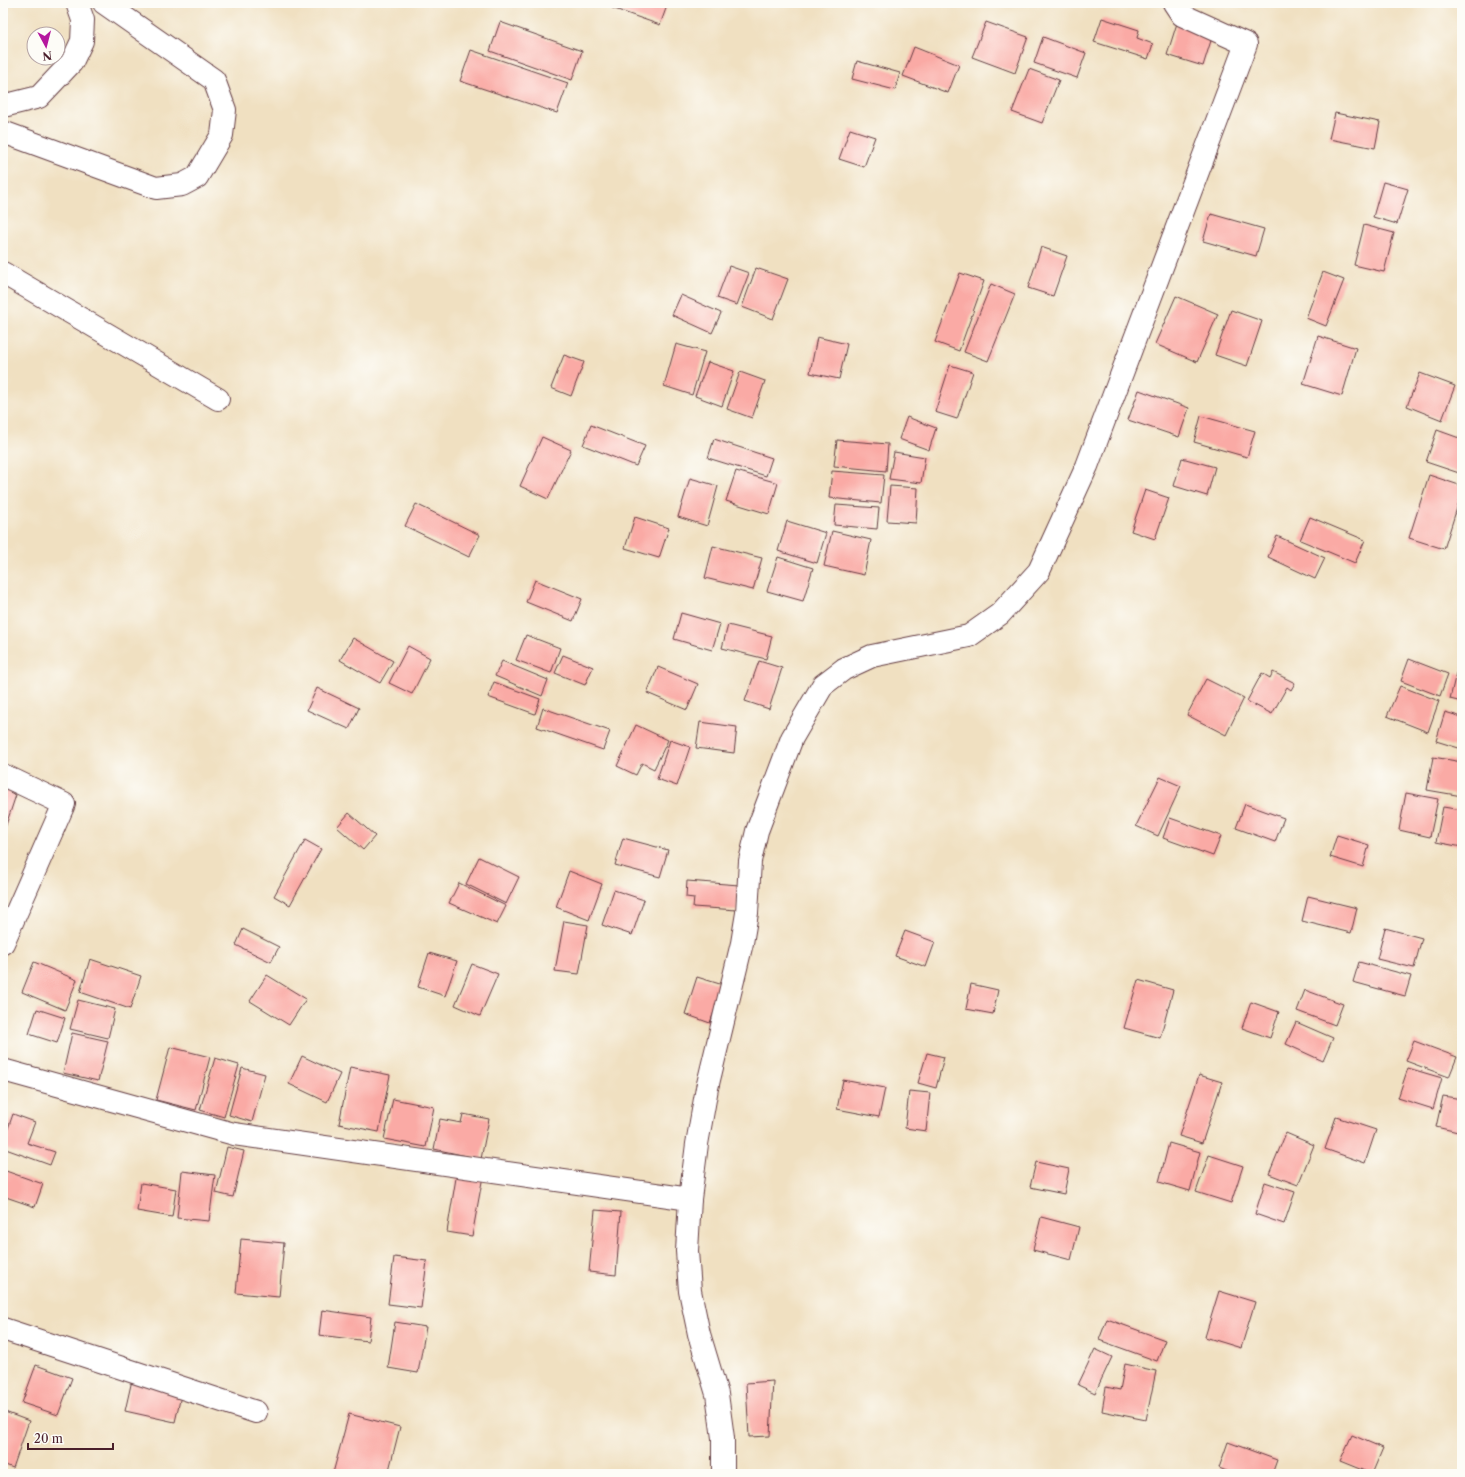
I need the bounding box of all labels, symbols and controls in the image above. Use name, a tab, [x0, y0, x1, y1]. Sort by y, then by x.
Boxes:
north arrow	[26, 26, 66, 66]
text: N	[41, 48, 53, 64]
scale bar	[28, 1425, 113, 1451]
text: 20 m	[34, 1431, 63, 1446]

